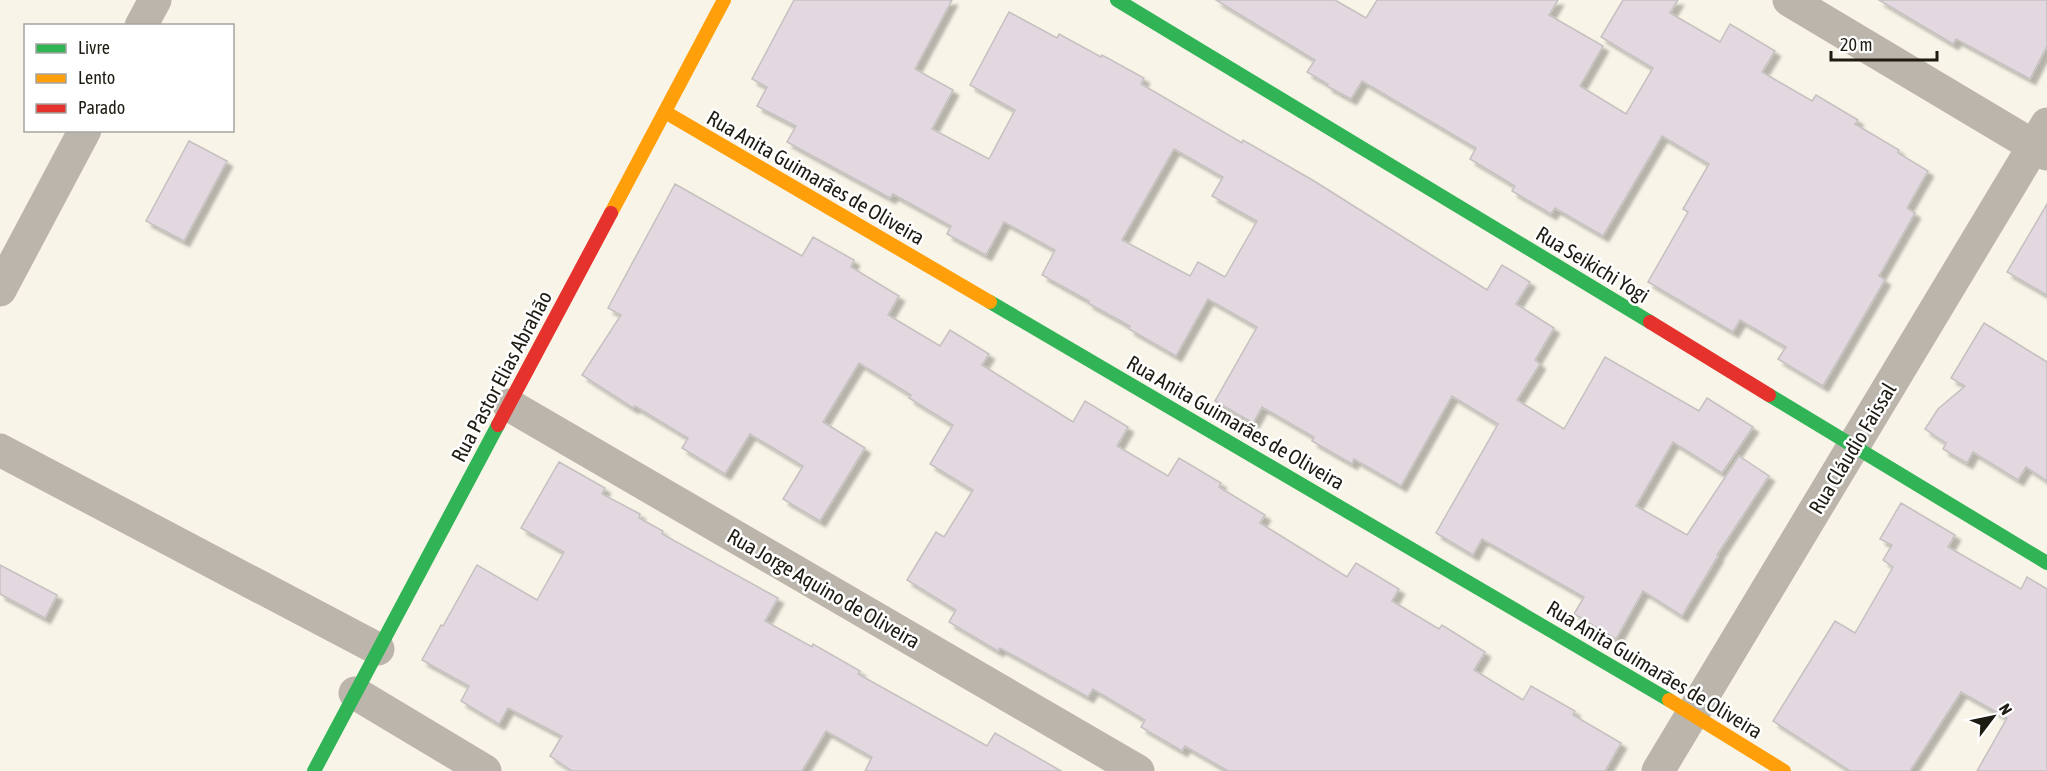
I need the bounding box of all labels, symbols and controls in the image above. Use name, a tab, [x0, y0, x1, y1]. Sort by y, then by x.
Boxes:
legend	[24, 24, 234, 132]
scale bar	[1831, 24, 1938, 62]
text: 20 m	[1840, 34, 1872, 55]
text: Livre	[78, 37, 110, 58]
text: Lento	[78, 67, 115, 88]
text: Parado	[78, 97, 125, 118]
street label: Rua Anita Guimarães de Oliveira	[703, 105, 929, 249]
street label: Rua Seikichi Yogi	[1532, 221, 1654, 307]
street label: Rua Pastor Elias Abrahão	[446, 286, 556, 466]
street label: Rua Anita Guimarães de Oliveira	[1123, 350, 1349, 494]
street label: Rua Cláudio Faissal	[1803, 378, 1901, 518]
street label: Rua Jorge Aquino de Oliveira	[724, 523, 924, 653]
street label: Rua Anita Guimarães de Oliveira	[1543, 595, 1767, 743]
north arrow	[1963, 687, 2023, 747]
text: N	[1996, 700, 2016, 718]

